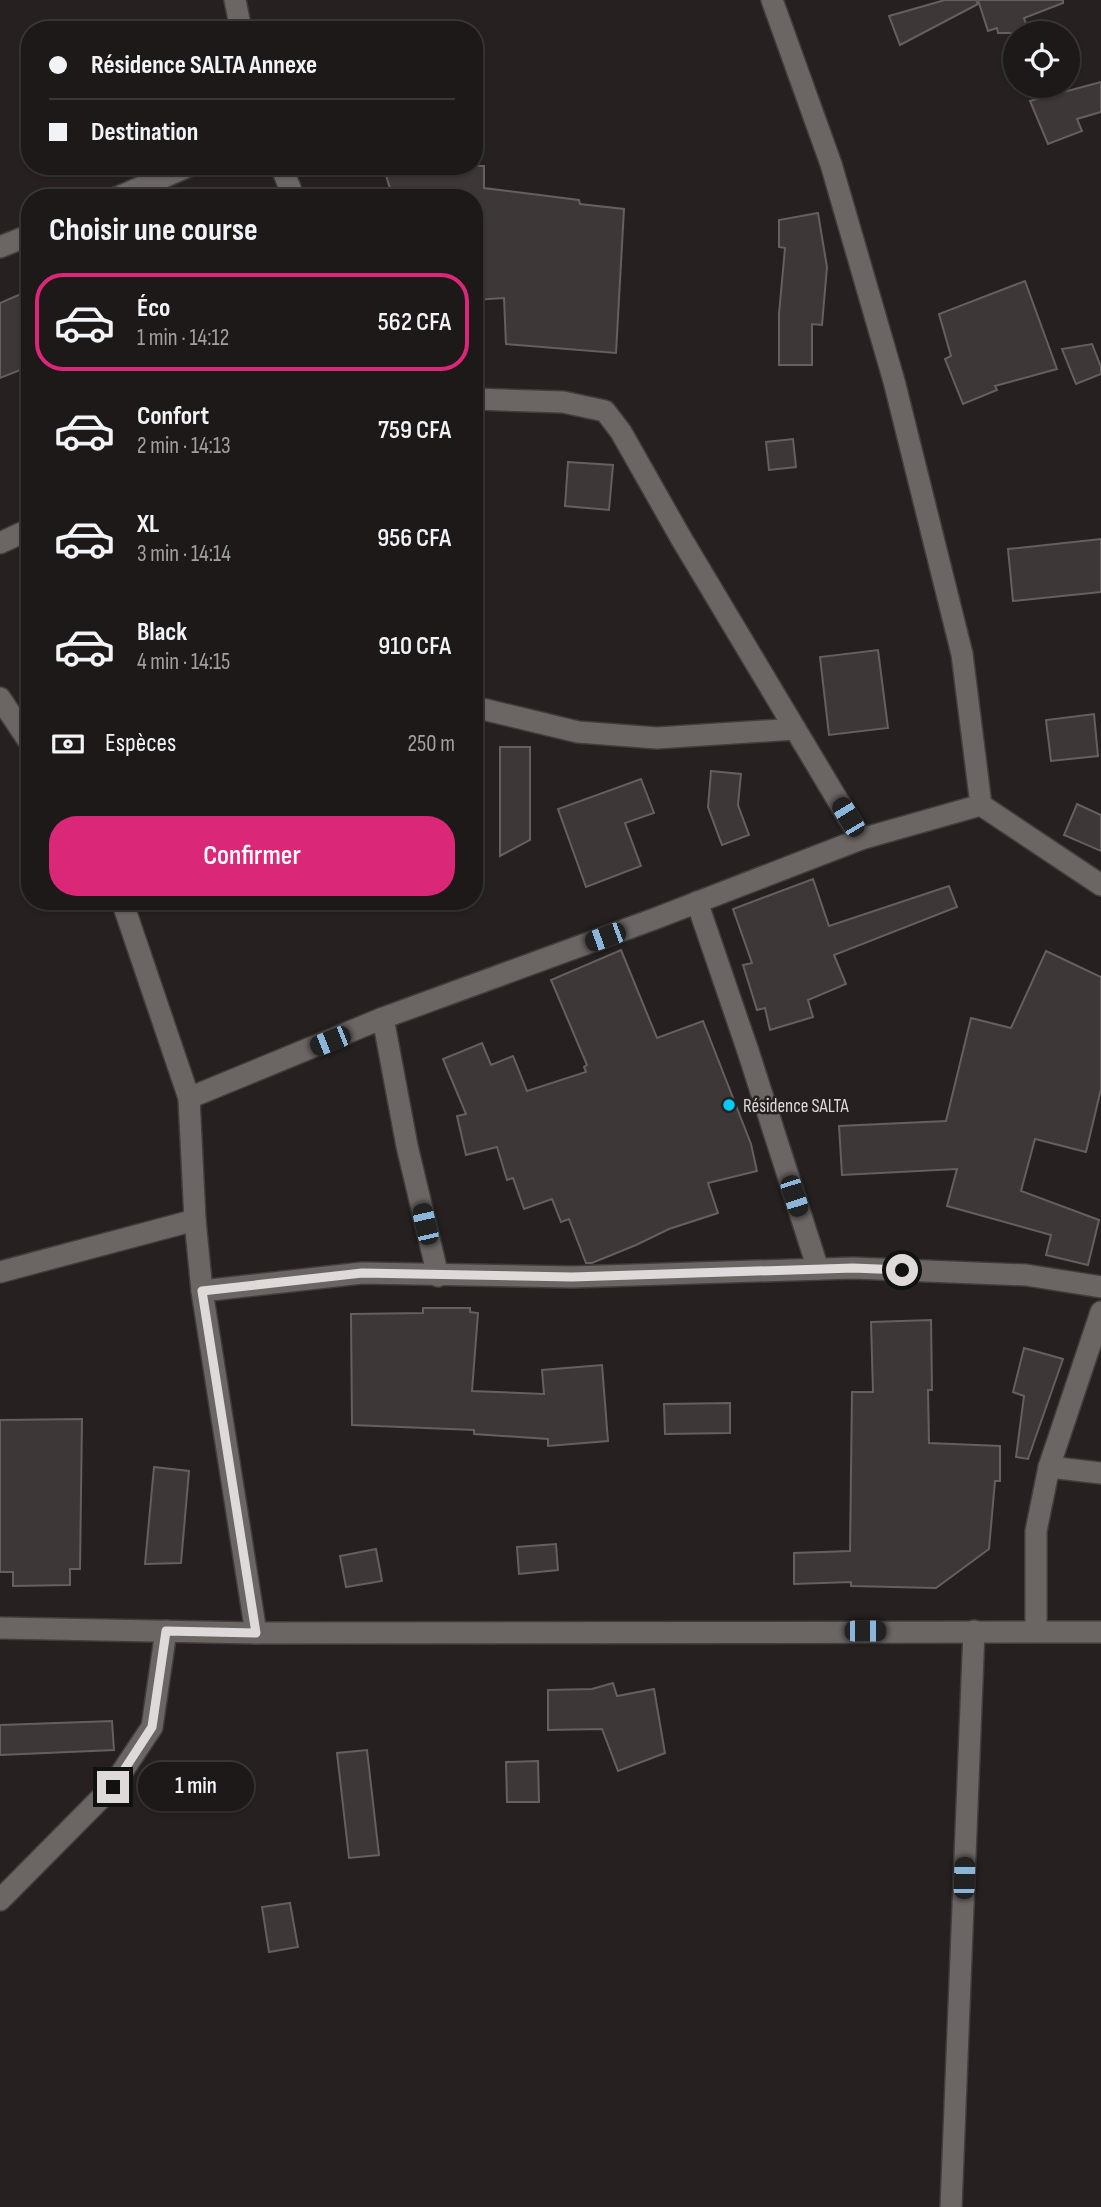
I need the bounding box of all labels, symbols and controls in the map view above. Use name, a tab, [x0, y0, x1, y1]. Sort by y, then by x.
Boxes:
map controls	[1003, 21, 1080, 98]
button: locate	[1003, 21, 1080, 98]
text: Résidence SALTA Annexe	[91, 50, 317, 81]
text: Destination	[91, 117, 198, 148]
text: Choisir une course	[49, 211, 258, 250]
icon: car	[53, 291, 116, 354]
text: Éco	[137, 293, 170, 324]
text: 562 CFA	[378, 307, 451, 338]
text: 1 min · 14:12	[137, 324, 229, 352]
icon: car	[53, 399, 116, 462]
text: Confort	[137, 401, 209, 432]
text: 759 CFA	[378, 415, 451, 446]
text: 2 min · 14:13	[137, 432, 231, 460]
icon: car	[53, 507, 116, 570]
text: XL	[137, 509, 159, 540]
text: 956 CFA	[377, 523, 451, 554]
text: 3 min · 14:14	[137, 540, 231, 568]
icon: car	[53, 615, 116, 678]
text: Black	[137, 617, 187, 648]
text: 910 CFA	[378, 631, 451, 662]
text: 4 min · 14:15	[137, 648, 230, 676]
icon: cash	[49, 725, 87, 763]
text: Espèces	[105, 728, 176, 759]
text: 250 m	[408, 730, 455, 758]
car	[829, 794, 868, 840]
button: Confirmer	[49, 816, 455, 896]
car	[582, 920, 629, 954]
car	[307, 1023, 354, 1059]
place label: Résidence SALTA	[743, 1095, 849, 1118]
marker: Résidence SALTA	[721, 1097, 737, 1113]
car	[778, 1173, 811, 1219]
car	[411, 1201, 440, 1247]
route start	[886, 1254, 918, 1286]
car	[845, 1621, 887, 1642]
callout: 1 min	[138, 1762, 253, 1812]
route end	[97, 1771, 129, 1803]
text: 1 min	[175, 1772, 217, 1800]
car	[953, 1857, 976, 1899]

